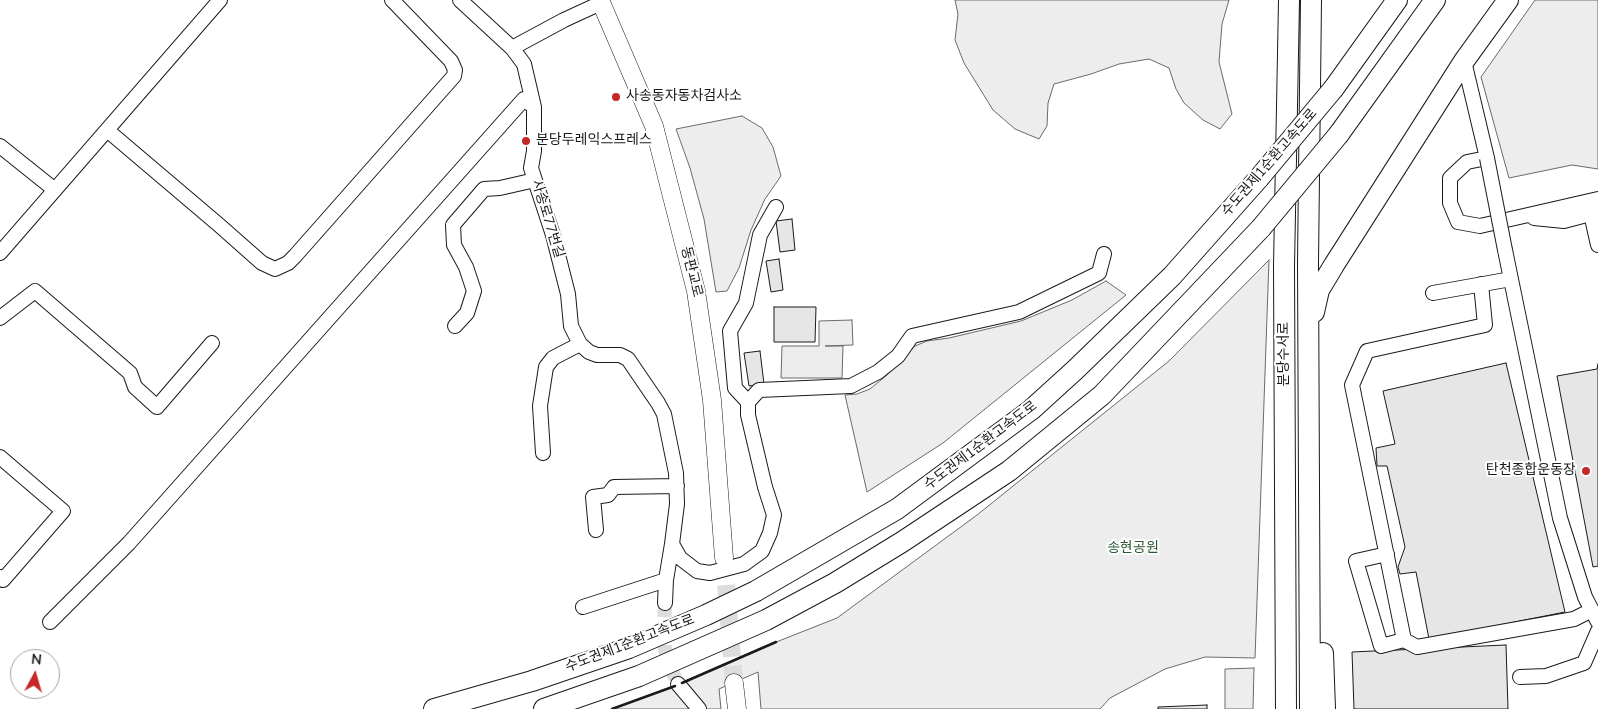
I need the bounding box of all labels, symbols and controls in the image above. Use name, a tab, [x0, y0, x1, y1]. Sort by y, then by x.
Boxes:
place label: 사송동자동차검사소	[626, 89, 742, 105]
marker: 사송동자동차검사소	[610, 91, 622, 103]
street label: 수도권제1순환고속도로	[1219, 106, 1321, 220]
place label: 분당두레익스프레스	[536, 133, 652, 149]
marker: 분당두레익스프레스	[520, 135, 532, 147]
street label: 사송로77번길	[527, 178, 567, 260]
street label: 동판교로	[677, 245, 705, 299]
street label: 분당수서로	[1277, 322, 1293, 386]
street label: 수도권제1순환고속도로	[921, 398, 1041, 494]
place label: 탄천종합운동장	[1486, 463, 1576, 479]
marker: 탄천종합운동장	[1580, 465, 1592, 477]
park label: 송현공원	[1107, 541, 1159, 557]
street label: 수도권제1순환고속도로	[563, 612, 697, 676]
north arrow	[10, 649, 60, 699]
text: N	[30, 650, 43, 670]

